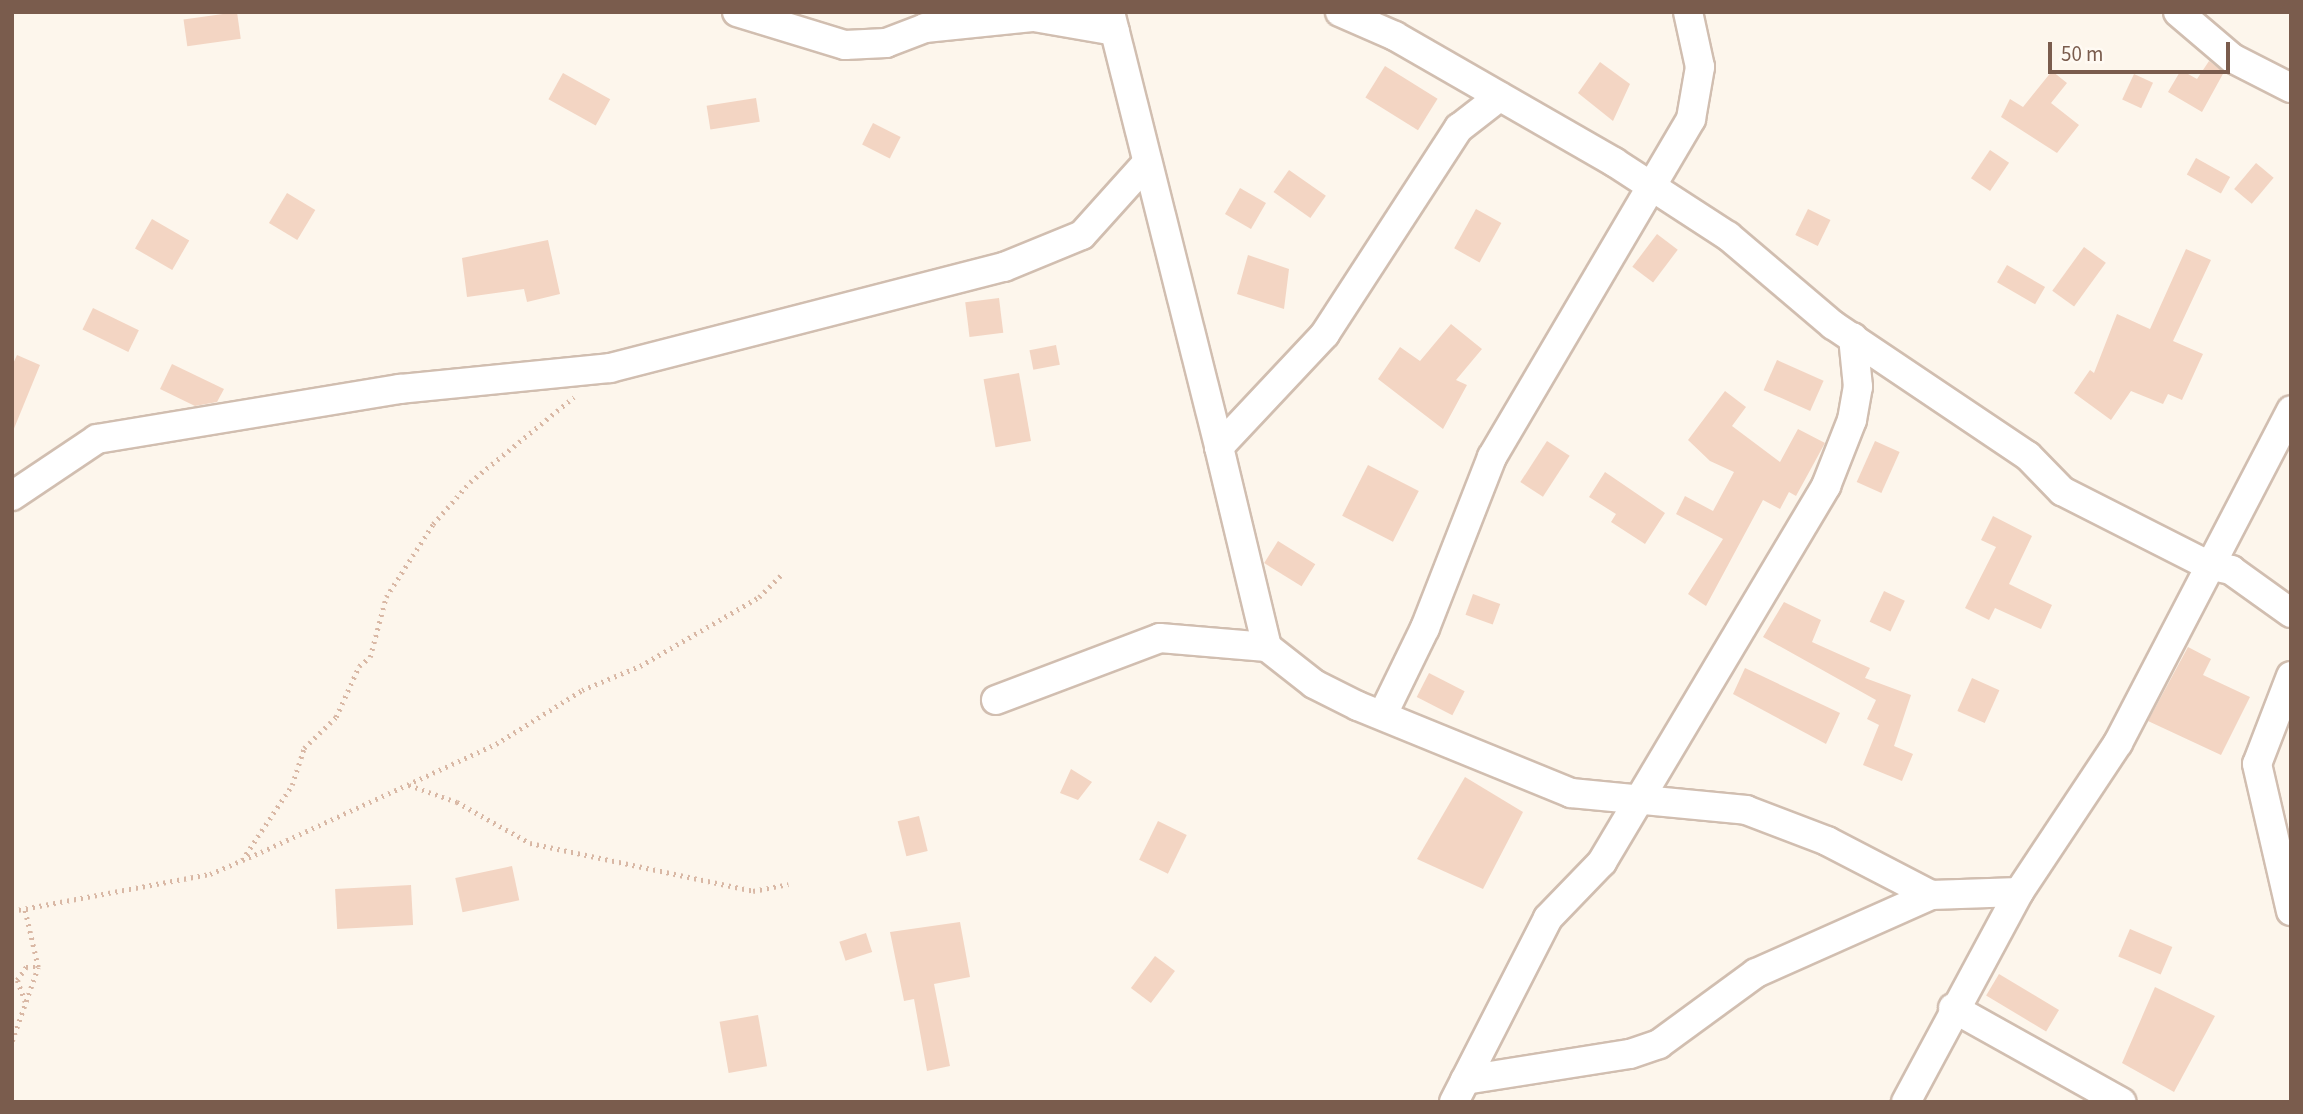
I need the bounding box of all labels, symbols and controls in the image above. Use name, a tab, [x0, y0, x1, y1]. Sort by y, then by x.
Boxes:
scale bar	[2051, 28, 2233, 72]
text: 50 m	[2061, 39, 2103, 69]

